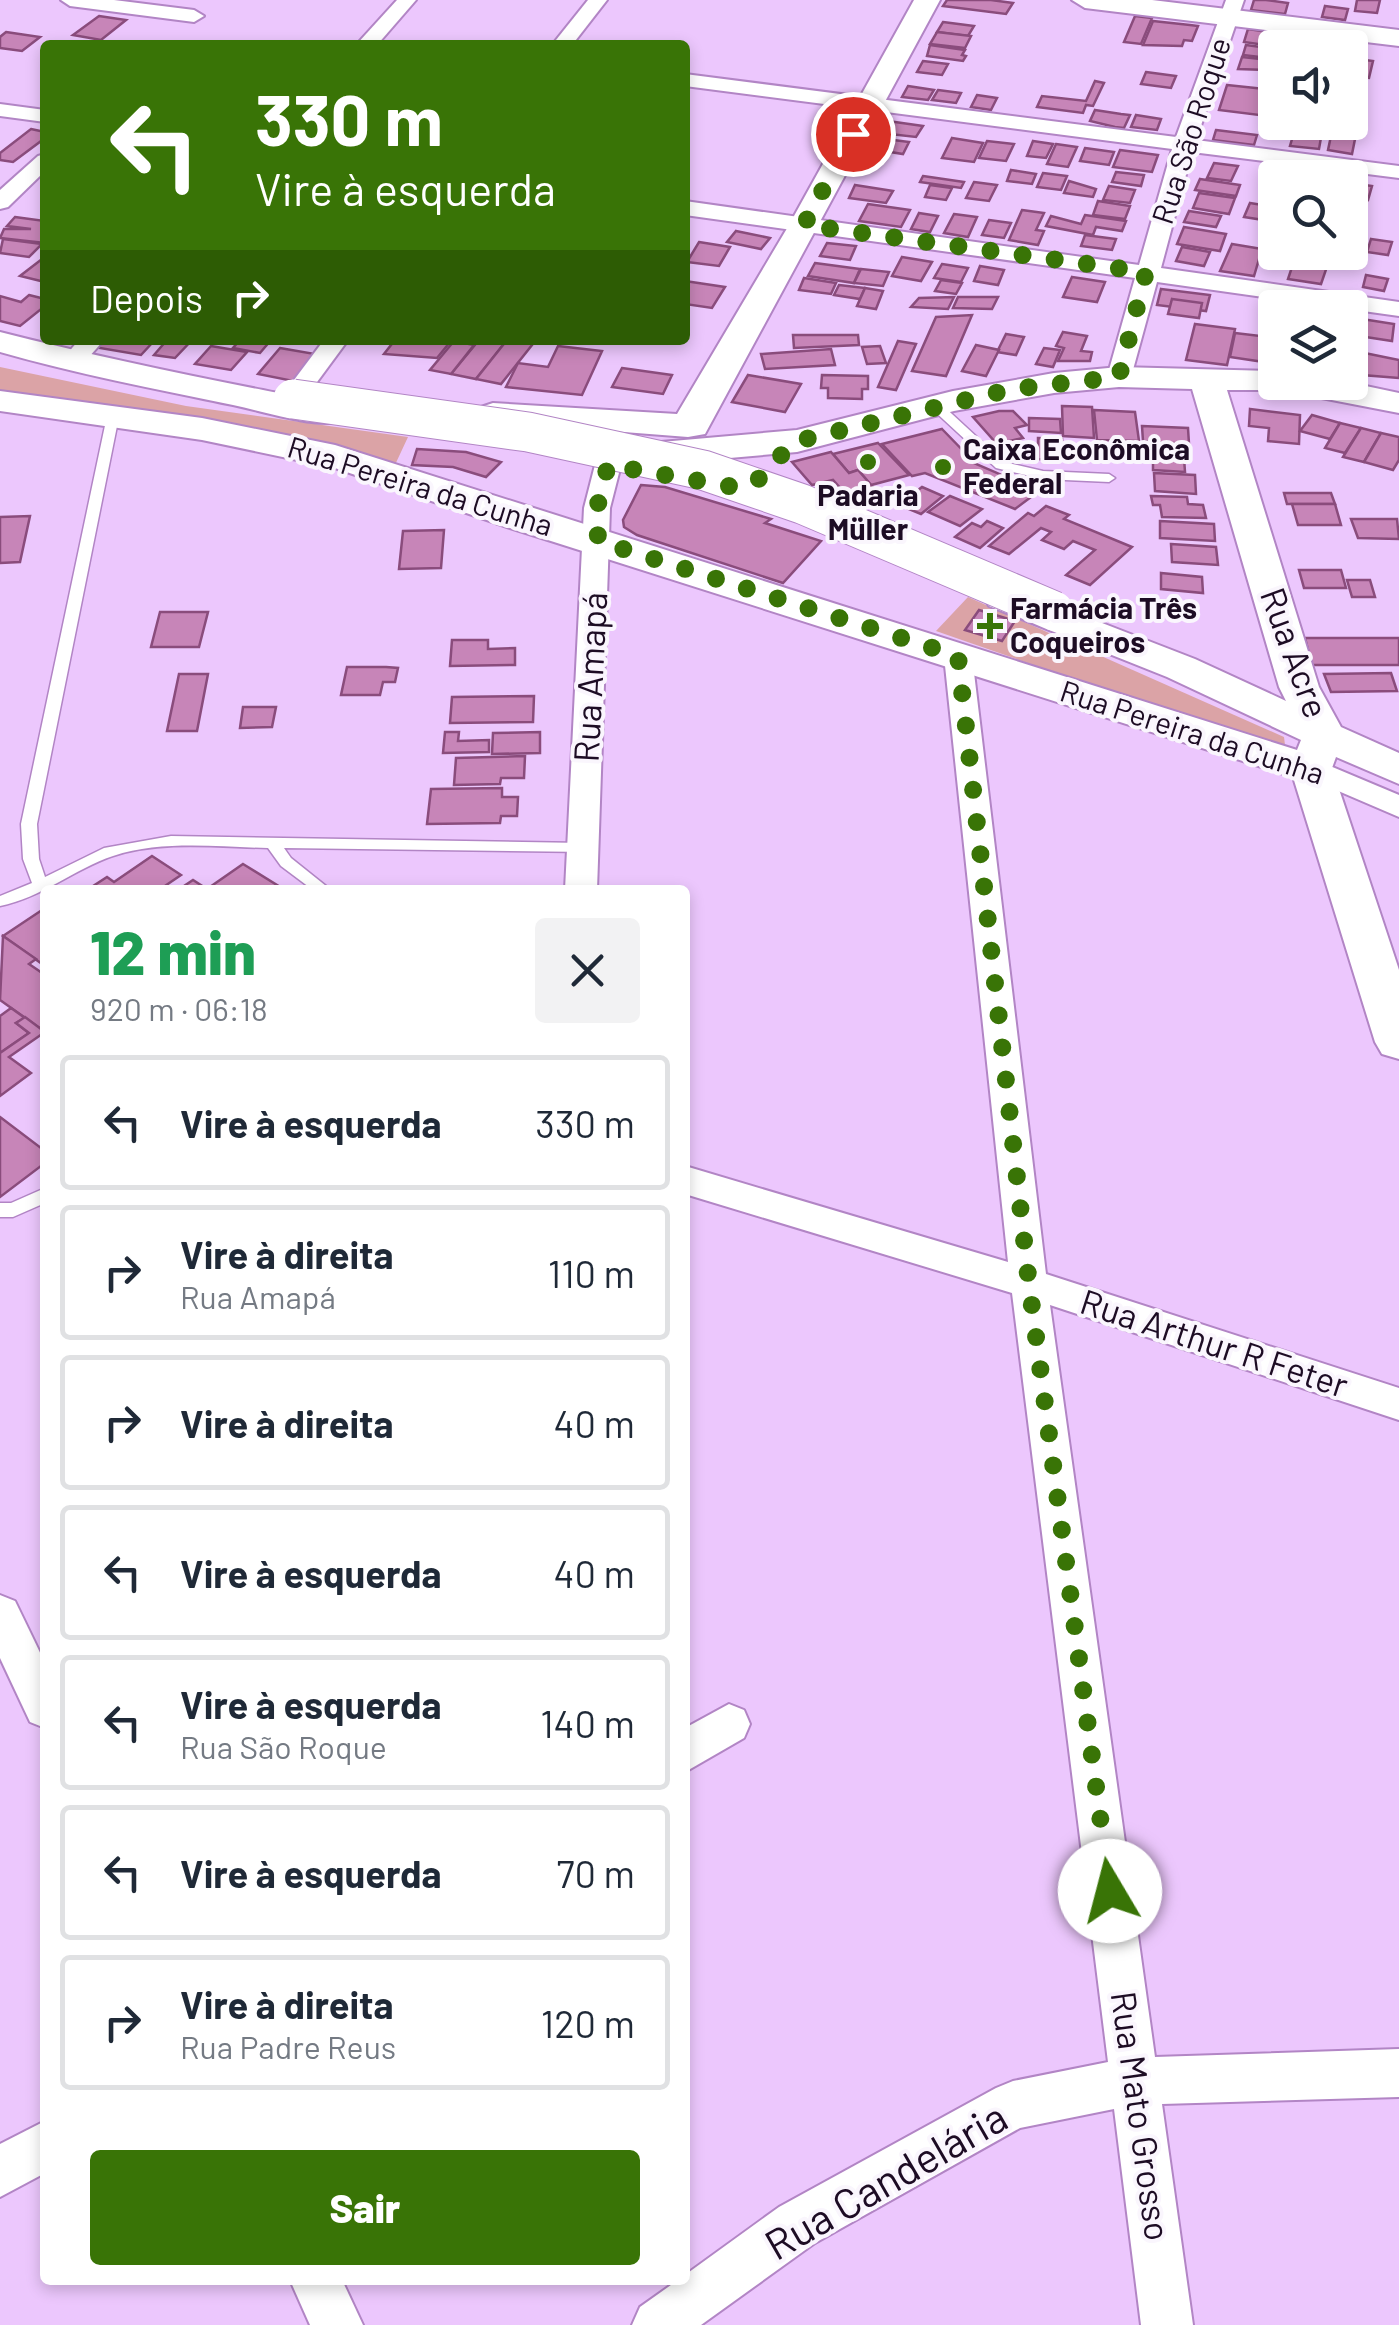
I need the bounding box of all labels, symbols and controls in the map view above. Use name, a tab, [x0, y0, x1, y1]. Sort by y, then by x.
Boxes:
map controls	[1258, 30, 1368, 400]
button: sound	[1258, 30, 1368, 140]
street label: Rua São Roque	[1143, 33, 1237, 228]
text: 330 m	[255, 76, 443, 160]
icon: left	[90, 80, 220, 210]
pin	[811, 92, 896, 177]
icon: arrive	[826, 107, 881, 162]
button: search	[1258, 160, 1368, 270]
text: Vire à esquerda	[255, 161, 556, 215]
icon: right	[223, 270, 278, 325]
text: Depois	[90, 275, 203, 321]
button: layers	[1258, 290, 1368, 400]
street label: Rua Pereira da Cunha	[284, 428, 557, 543]
place label: Caixa Econômica Federal	[963, 430, 1190, 500]
marker: Padaria Müller	[857, 451, 879, 473]
marker: Caixa Econômica Federal	[932, 456, 954, 478]
place label: Padaria Müller	[817, 476, 919, 546]
street label: Rua Acre	[1253, 582, 1339, 723]
place label: Farmácia Três Coqueiros	[1010, 589, 1197, 659]
street label: Rua Amapá	[564, 591, 614, 763]
marker: Farmácia Três Coqueiros	[979, 615, 1001, 637]
street label: Rua Pereira da Cunha	[1056, 671, 1329, 791]
text: 12 min	[90, 915, 256, 987]
button: close	[535, 918, 640, 1023]
text: 920 m · 06:18	[90, 989, 268, 1027]
icon: left	[95, 1095, 150, 1150]
text: Vire à esquerda	[180, 1100, 442, 1146]
text: 330 m	[535, 1100, 635, 1146]
text: Vire à direita	[180, 1231, 394, 1277]
icon: right	[95, 1245, 150, 1300]
text: 110 m	[548, 1250, 635, 1296]
text: Rua Amapá	[180, 1277, 336, 1315]
street label: Rua Arthur R Feter	[1076, 1279, 1354, 1405]
icon: right	[95, 1395, 150, 1450]
text: Vire à direita	[180, 1400, 394, 1446]
text: 40 m	[554, 1400, 635, 1446]
icon: left	[95, 1545, 150, 1600]
text: Vire à esquerda	[180, 1550, 442, 1596]
text: 40 m	[554, 1550, 635, 1596]
text: Vire à esquerda	[180, 1681, 442, 1727]
icon: left	[95, 1695, 150, 1750]
text: 140 m	[540, 1700, 635, 1746]
text: Rua São Roque	[180, 1727, 387, 1765]
position arrow	[1058, 1839, 1162, 1943]
icon: left	[95, 1845, 150, 1900]
text: Vire à esquerda	[180, 1850, 442, 1896]
text: 70 m	[557, 1850, 635, 1896]
text: Vire à direita	[180, 1981, 394, 2027]
street label: Rua Mato Grosso	[1104, 1988, 1180, 2243]
icon: right	[95, 1995, 150, 2050]
text: 120 m	[541, 2000, 635, 2046]
text: Rua Padre Reus	[180, 2027, 396, 2065]
street label: Rua Candelária	[755, 2090, 1015, 2269]
button: Sair	[90, 2150, 640, 2265]

